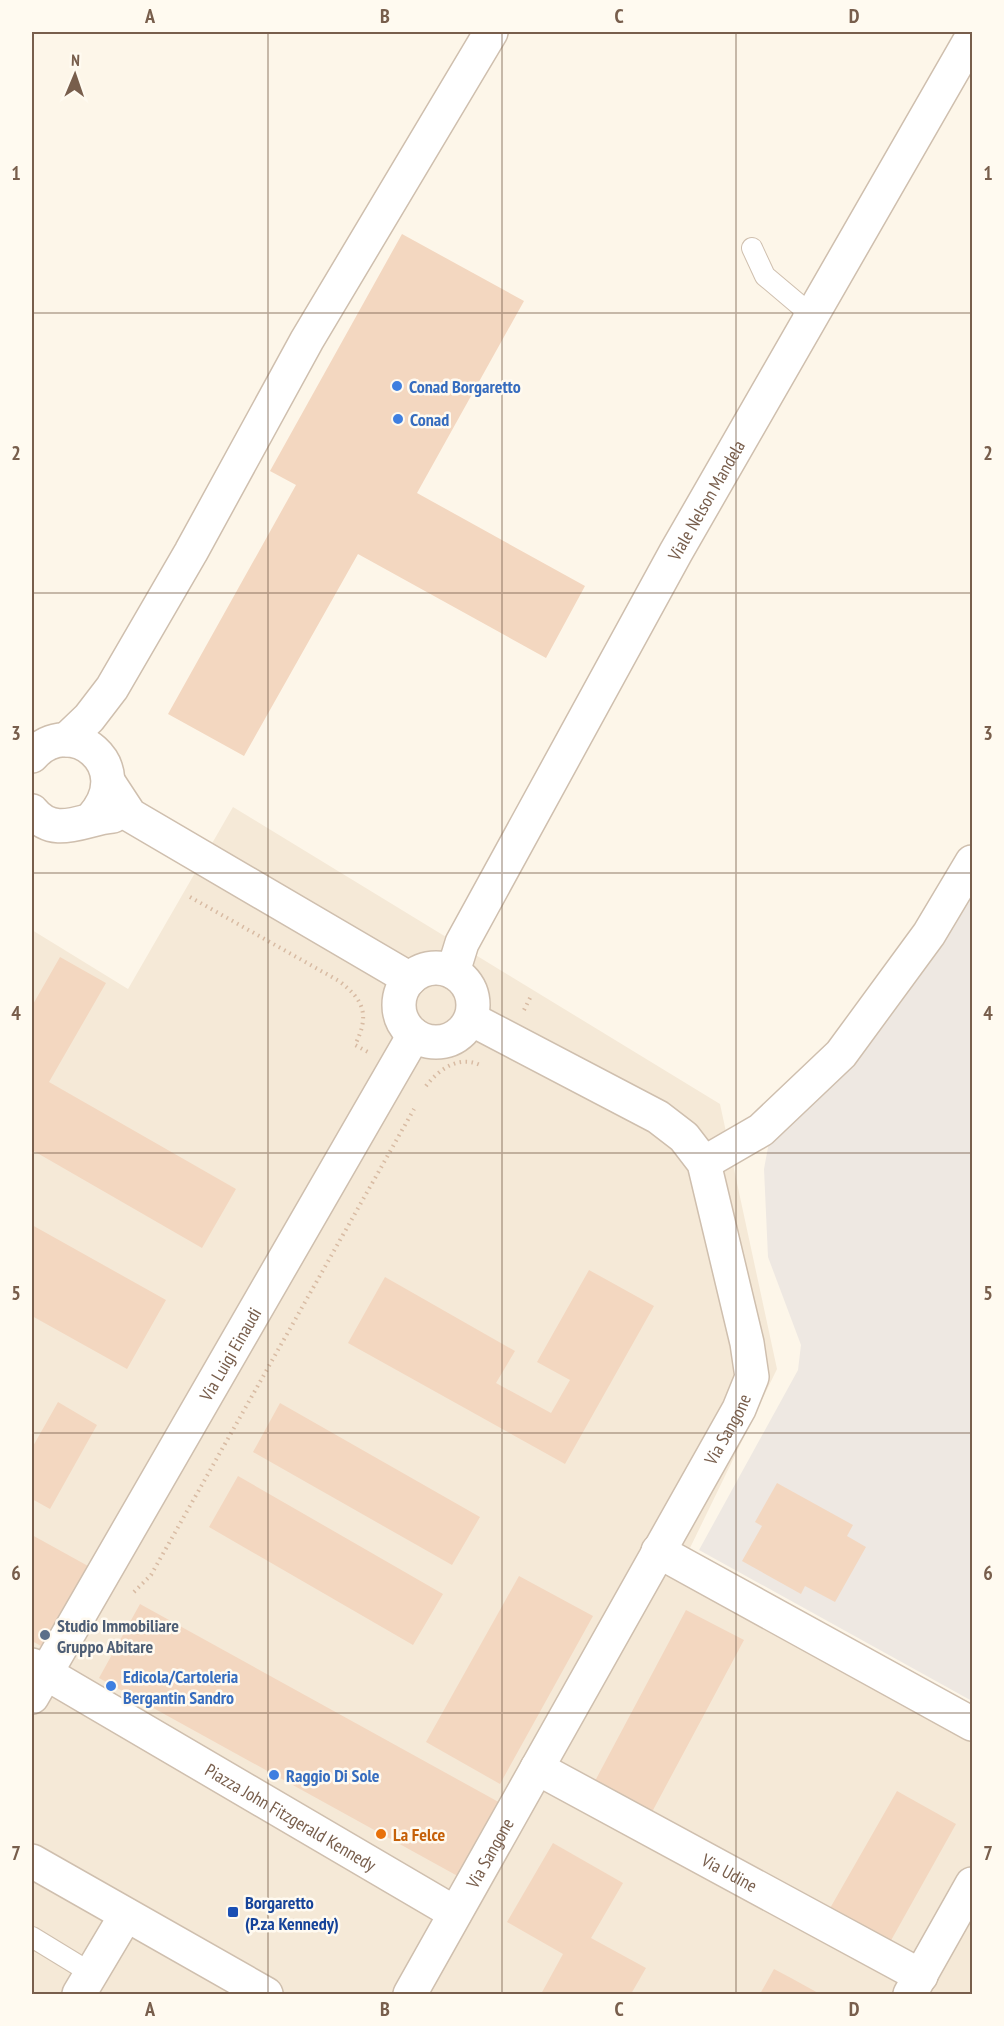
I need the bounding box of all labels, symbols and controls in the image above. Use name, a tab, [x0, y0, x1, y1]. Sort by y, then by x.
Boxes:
text: A	[144, 3, 156, 29]
text: B	[380, 3, 390, 29]
text: C	[614, 3, 624, 29]
text: D	[849, 3, 860, 29]
north arrow	[45, 45, 105, 105]
text: N	[71, 50, 80, 70]
text: 1	[11, 160, 21, 186]
text: 1	[983, 160, 993, 186]
place label: Conad Borgaretto	[409, 375, 521, 398]
marker: Conad Borgaretto	[390, 379, 404, 393]
place label: Conad	[410, 408, 449, 431]
marker: Conad	[391, 412, 405, 426]
street label: Viale Nelson Mandela	[662, 436, 749, 565]
text: 2	[11, 440, 21, 466]
text: 2	[983, 440, 993, 466]
text: 3	[11, 720, 21, 746]
text: 3	[983, 720, 993, 746]
text: 4	[11, 1000, 21, 1026]
text: 4	[983, 1000, 993, 1026]
text: 5	[11, 1280, 21, 1306]
text: 5	[983, 1280, 993, 1306]
street label: Via Luigi Einaudi	[193, 1303, 266, 1406]
street label: Via Sangone	[698, 1390, 755, 1469]
text: 6	[11, 1560, 21, 1586]
text: 6	[983, 1560, 993, 1586]
place label: Studio Immobiliare Gruppo Abitare	[57, 1614, 179, 1658]
marker: Studio Immobiliare Gruppo Abitare	[38, 1628, 52, 1642]
place label: Edicola/Cartoleria Bergantin Sandro	[123, 1665, 238, 1709]
marker: Edicola/Cartoleria Bergantin Sandro	[104, 1679, 118, 1693]
street label: Piazza John Fitzgerald Kennedy	[201, 1758, 381, 1876]
place label: Raggio Di Sole	[286, 1764, 380, 1787]
marker: Raggio Di Sole	[267, 1768, 281, 1782]
street label: Via Sangone	[460, 1814, 518, 1893]
place label: La Felce	[393, 1823, 445, 1846]
marker: La Felce	[374, 1827, 388, 1841]
text: 7	[11, 1840, 21, 1866]
text: 7	[983, 1840, 993, 1866]
street label: Via Udine	[697, 1847, 761, 1897]
place label: Borgaretto (P.za Kennedy)	[245, 1891, 339, 1935]
marker: Borgaretto (P.za Kennedy)	[226, 1905, 240, 1919]
text: A	[144, 1996, 156, 2022]
text: B	[380, 1996, 390, 2022]
text: C	[614, 1996, 624, 2022]
text: D	[849, 1996, 860, 2022]

